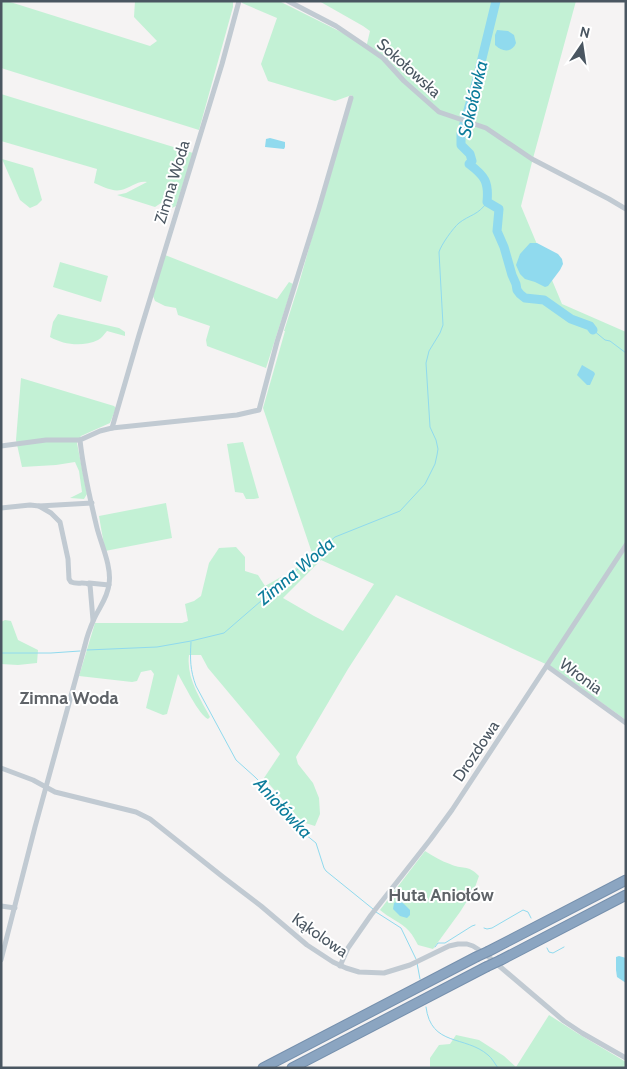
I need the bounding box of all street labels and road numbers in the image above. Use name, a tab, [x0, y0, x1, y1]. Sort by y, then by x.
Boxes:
street label: Sokołowska	[373, 34, 445, 102]
street label: Zimna Woda	[150, 138, 194, 226]
street label: Wronia	[556, 654, 606, 698]
street label: Drozdowa	[449, 717, 503, 785]
street label: Kąkolowa	[288, 909, 352, 961]

